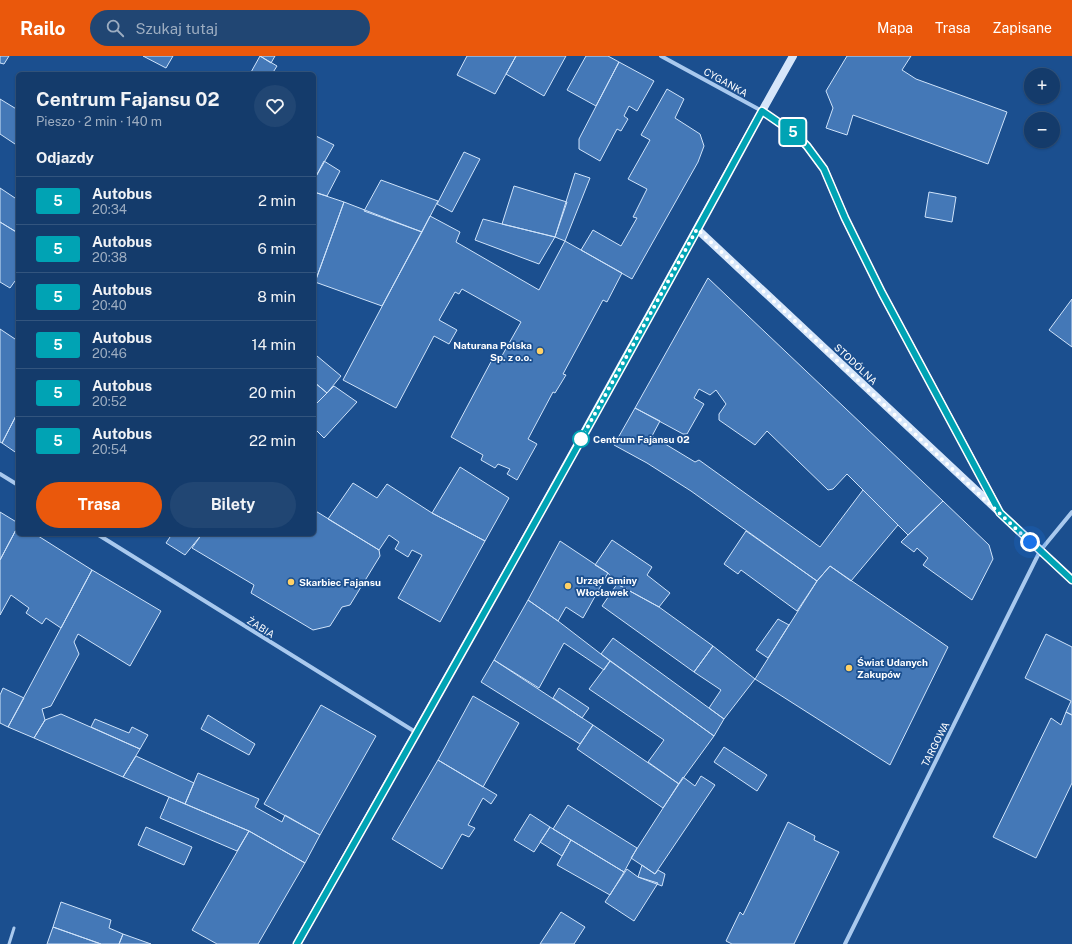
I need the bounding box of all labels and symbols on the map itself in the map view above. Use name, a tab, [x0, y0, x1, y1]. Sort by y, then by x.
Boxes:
street label: CYGANKA	[702, 65, 750, 99]
line badge: 5	[780, 119, 806, 145]
place label: Naturana Polska Sp. z o.o.	[453, 339, 532, 363]
street label: STODÓLNA	[832, 341, 880, 387]
marker: Naturana Polska Sp. z o.o.	[535, 346, 545, 356]
marker: Centrum Fajansu 02	[572, 430, 590, 448]
place label: Centrum Fajansu 02	[593, 433, 690, 445]
your location	[1020, 532, 1040, 552]
place label: Urząd Gminy Włocławek	[576, 574, 637, 598]
place label: Skarbiec Fajansu	[299, 576, 381, 588]
marker: Skarbiec Fajansu	[286, 577, 296, 587]
marker: Urząd Gminy Włocławek	[563, 581, 573, 591]
street label: ŻABIA	[245, 614, 277, 640]
place label: Świat Udanych Zakupów	[857, 656, 928, 680]
marker: Świat Udanych Zakupów	[844, 663, 854, 673]
street label: TARGOWA	[919, 720, 951, 768]

